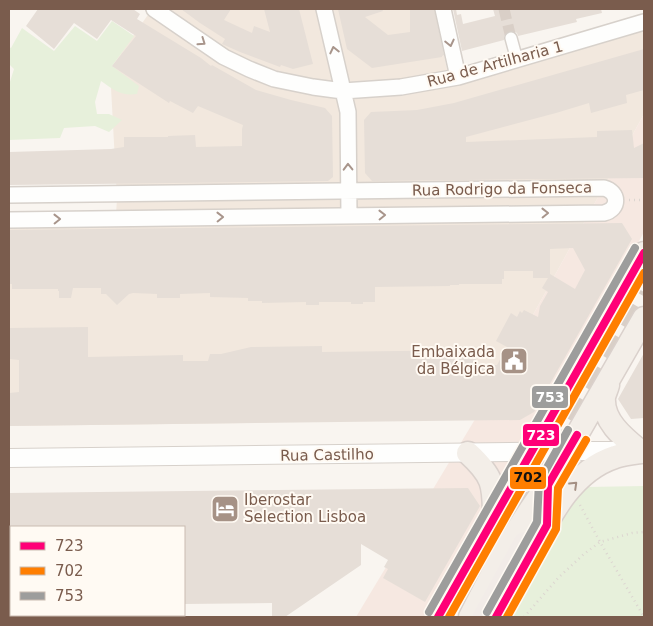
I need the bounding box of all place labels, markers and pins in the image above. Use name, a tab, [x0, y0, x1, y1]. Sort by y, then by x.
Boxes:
place label: Embaixada da Bélgica	[411, 343, 495, 378]
public building icon: Embaixada da Bélgica	[499, 346, 529, 376]
place label: Iberostar Selection Lisboa	[244, 491, 366, 526]
hotel icon: Iberostar Selection Lisboa	[210, 494, 240, 524]

